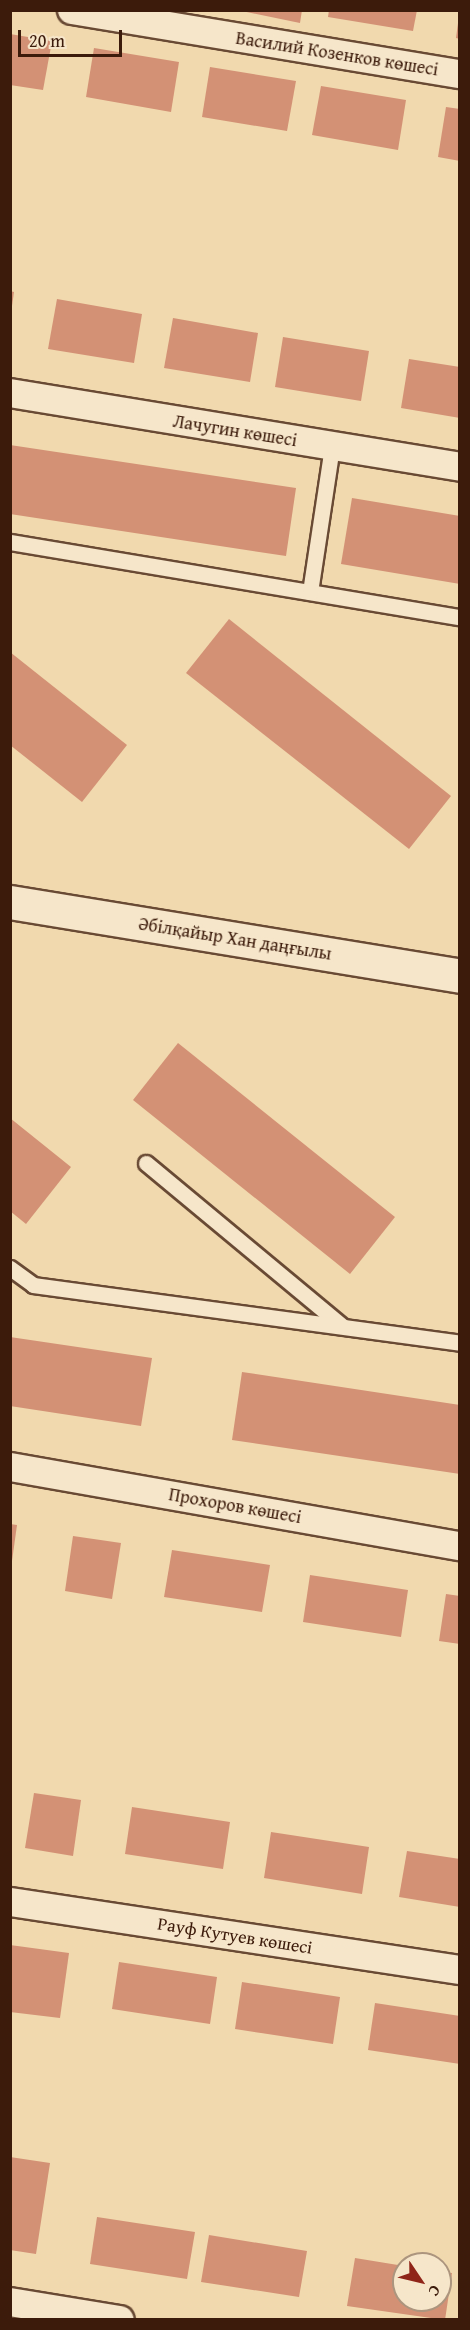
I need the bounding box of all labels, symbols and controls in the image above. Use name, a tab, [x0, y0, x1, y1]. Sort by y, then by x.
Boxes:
scale bar	[21, 18, 124, 56]
text: 20 m	[29, 27, 65, 54]
street label: Василий Козенков көшесі	[234, 27, 440, 81]
street label: Лачугин көшесі	[171, 411, 299, 451]
street label: Әбілқайыр Хан даңғылы	[137, 913, 333, 965]
street label: Прохоров көшесі	[167, 1484, 303, 1528]
street label: Рауф Кутуев көшесі	[156, 1913, 314, 1959]
north arrow	[392, 2252, 452, 2312]
text: С	[423, 2281, 448, 2302]

